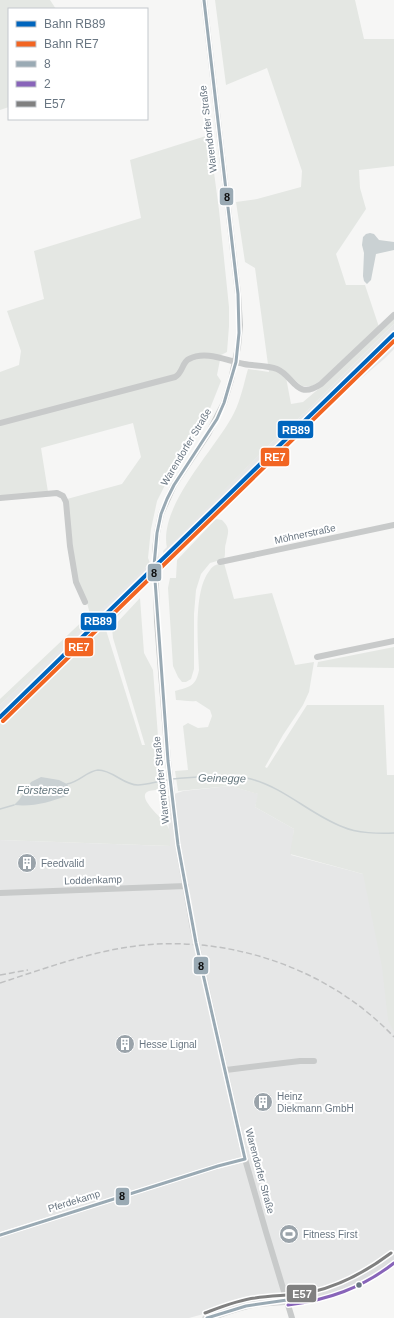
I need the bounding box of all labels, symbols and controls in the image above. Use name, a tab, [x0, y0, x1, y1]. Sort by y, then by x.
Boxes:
legend	[8, 8, 148, 120]
text: Bahn RB89	[44, 17, 106, 31]
text: Bahn RE7	[44, 37, 99, 51]
text: 8	[44, 57, 51, 71]
text: 2	[44, 77, 51, 91]
street label: Warendorfer Straße	[197, 84, 219, 173]
text: E57	[44, 97, 66, 111]
line badge: 8	[219, 187, 234, 206]
text: 8	[224, 191, 230, 203]
street label: Warendorfer Straße	[159, 406, 214, 488]
line badge: RB89	[277, 420, 314, 439]
text: RB89	[282, 424, 310, 436]
line badge: RE7	[260, 447, 290, 467]
text: RE7	[264, 451, 286, 463]
street label: Möhnerstraße	[273, 522, 337, 546]
line badge: 8	[147, 563, 162, 582]
text: 8	[151, 567, 157, 579]
line badge: RB89	[80, 612, 117, 631]
text: RB89	[84, 615, 112, 627]
line badge: RE7	[64, 637, 94, 657]
text: RE7	[68, 641, 90, 653]
street label: Warendorfer Straße	[151, 735, 171, 824]
water label: Geinegge	[198, 772, 246, 784]
water label: Förstersee	[17, 784, 69, 796]
building icon: Feedvalid	[16, 852, 38, 874]
place label: Feedvalid	[41, 858, 84, 869]
street label: Loddenkamp	[64, 873, 123, 887]
line badge: 8	[193, 956, 209, 975]
text: 8	[198, 960, 204, 972]
building icon: Hesse Lignal	[114, 1033, 136, 1055]
place label: Hesse Lignal	[139, 1039, 197, 1050]
building icon: Heinz Diekmann GmbH	[252, 1091, 274, 1113]
place label: Heinz Diekmann GmbH	[277, 1091, 354, 1114]
street label: Warendorfer Straße	[243, 1127, 277, 1215]
line badge: 8	[115, 1187, 130, 1206]
street label: Pferdekamp	[47, 1188, 102, 1214]
text: 8	[119, 1190, 125, 1202]
sports icon: Fitness First	[278, 1223, 300, 1245]
place label: Fitness First	[303, 1229, 358, 1240]
unlabelled marker	[354, 1280, 364, 1290]
line badge: E57	[286, 1284, 317, 1303]
text: E57	[292, 1288, 312, 1300]

